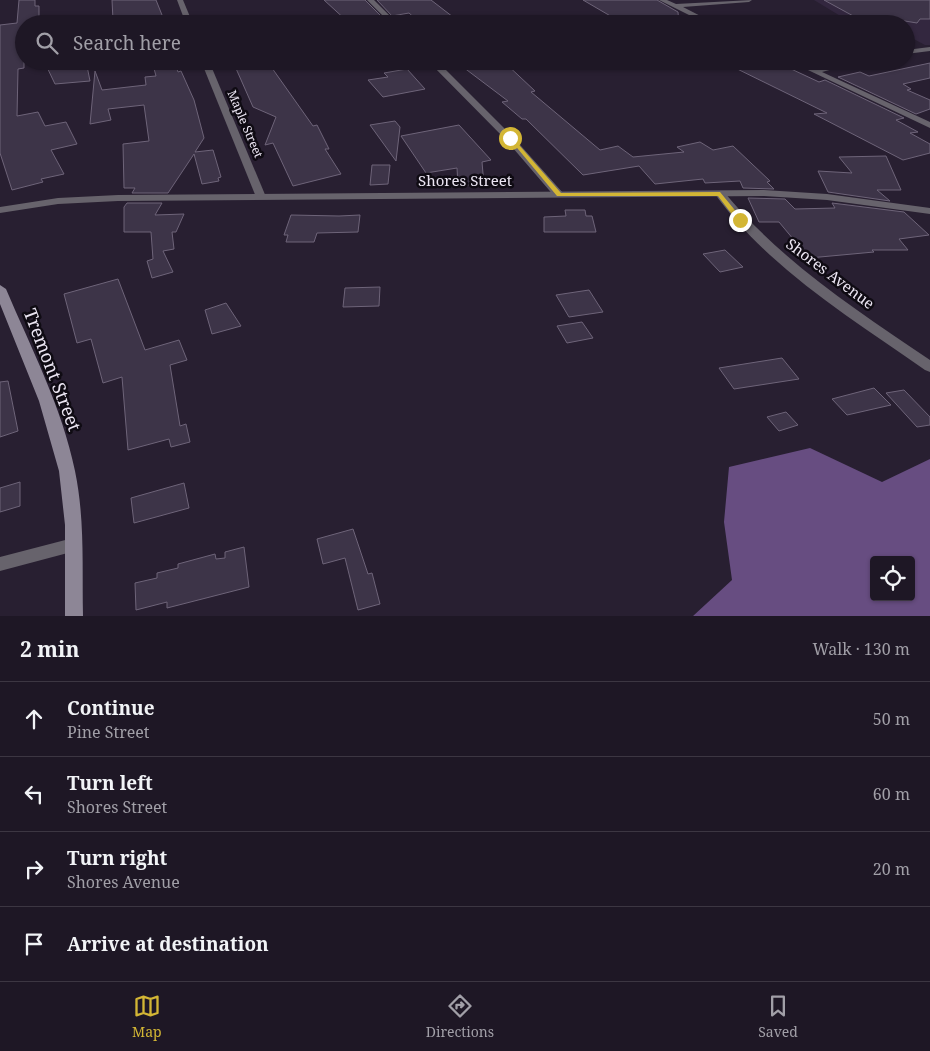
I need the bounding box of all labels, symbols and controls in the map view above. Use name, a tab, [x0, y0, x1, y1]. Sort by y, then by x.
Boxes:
search box	[15, 15, 915, 70]
icon: search	[33, 29, 61, 57]
text: Search here	[73, 30, 181, 56]
street label: Maple Street	[224, 87, 267, 160]
route start	[499, 127, 522, 150]
street label: Shores Street	[418, 170, 512, 190]
route end	[729, 209, 752, 232]
street label: Shores Avenue	[782, 233, 879, 313]
street label: Tremont Street	[19, 305, 87, 434]
map controls	[870, 556, 915, 601]
button: locate	[870, 556, 915, 601]
text: 2 min	[20, 635, 79, 663]
text: Walk · 130 m	[813, 638, 910, 660]
text: Continue	[67, 695, 155, 721]
icon: ahead	[20, 705, 48, 733]
text: 50 m	[873, 708, 910, 730]
text: Pine Street	[67, 721, 149, 743]
text: Turn left	[67, 770, 153, 796]
icon: left	[20, 780, 48, 808]
text: 60 m	[873, 783, 910, 805]
text: Shores Street	[67, 796, 167, 818]
text: Turn right	[67, 845, 167, 871]
icon: right	[20, 855, 48, 883]
text: 20 m	[873, 858, 910, 880]
text: Shores Avenue	[67, 871, 180, 893]
icon: arrive	[20, 930, 48, 958]
text: Arrive at destination	[67, 931, 269, 957]
tab: Map	[132, 992, 162, 1041]
tab: Directions	[426, 992, 494, 1041]
tab: Saved	[758, 992, 798, 1041]

